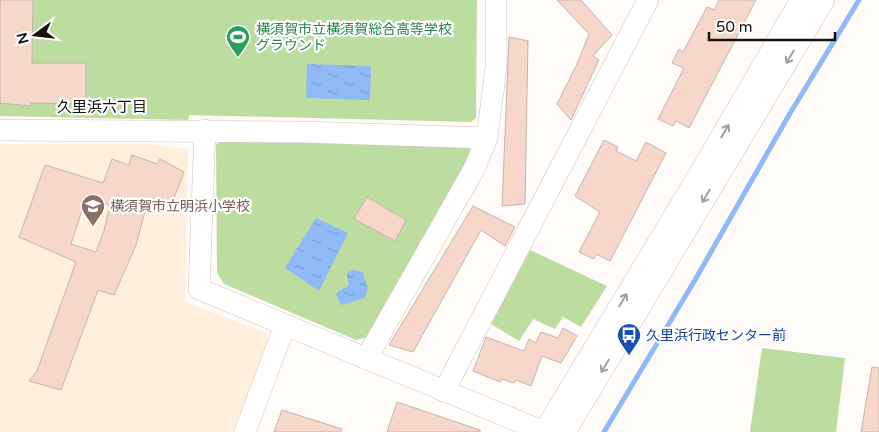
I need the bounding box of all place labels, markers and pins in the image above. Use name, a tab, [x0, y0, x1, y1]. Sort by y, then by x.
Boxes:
place label: 横須賀市立横須賀総合高等学校 グラウンド	[256, 21, 452, 54]
sports icon: 横須賀市立横須賀総合高等学校 グラウンド	[225, 24, 251, 58]
school or university icon: 横須賀市立明浜小学校	[80, 193, 106, 227]
place label: 横須賀市立明浜小学校	[110, 198, 250, 215]
bus stop icon: 久里浜行政センター前	[616, 322, 642, 356]
place label: 久里浜行政センター前	[646, 327, 786, 344]

